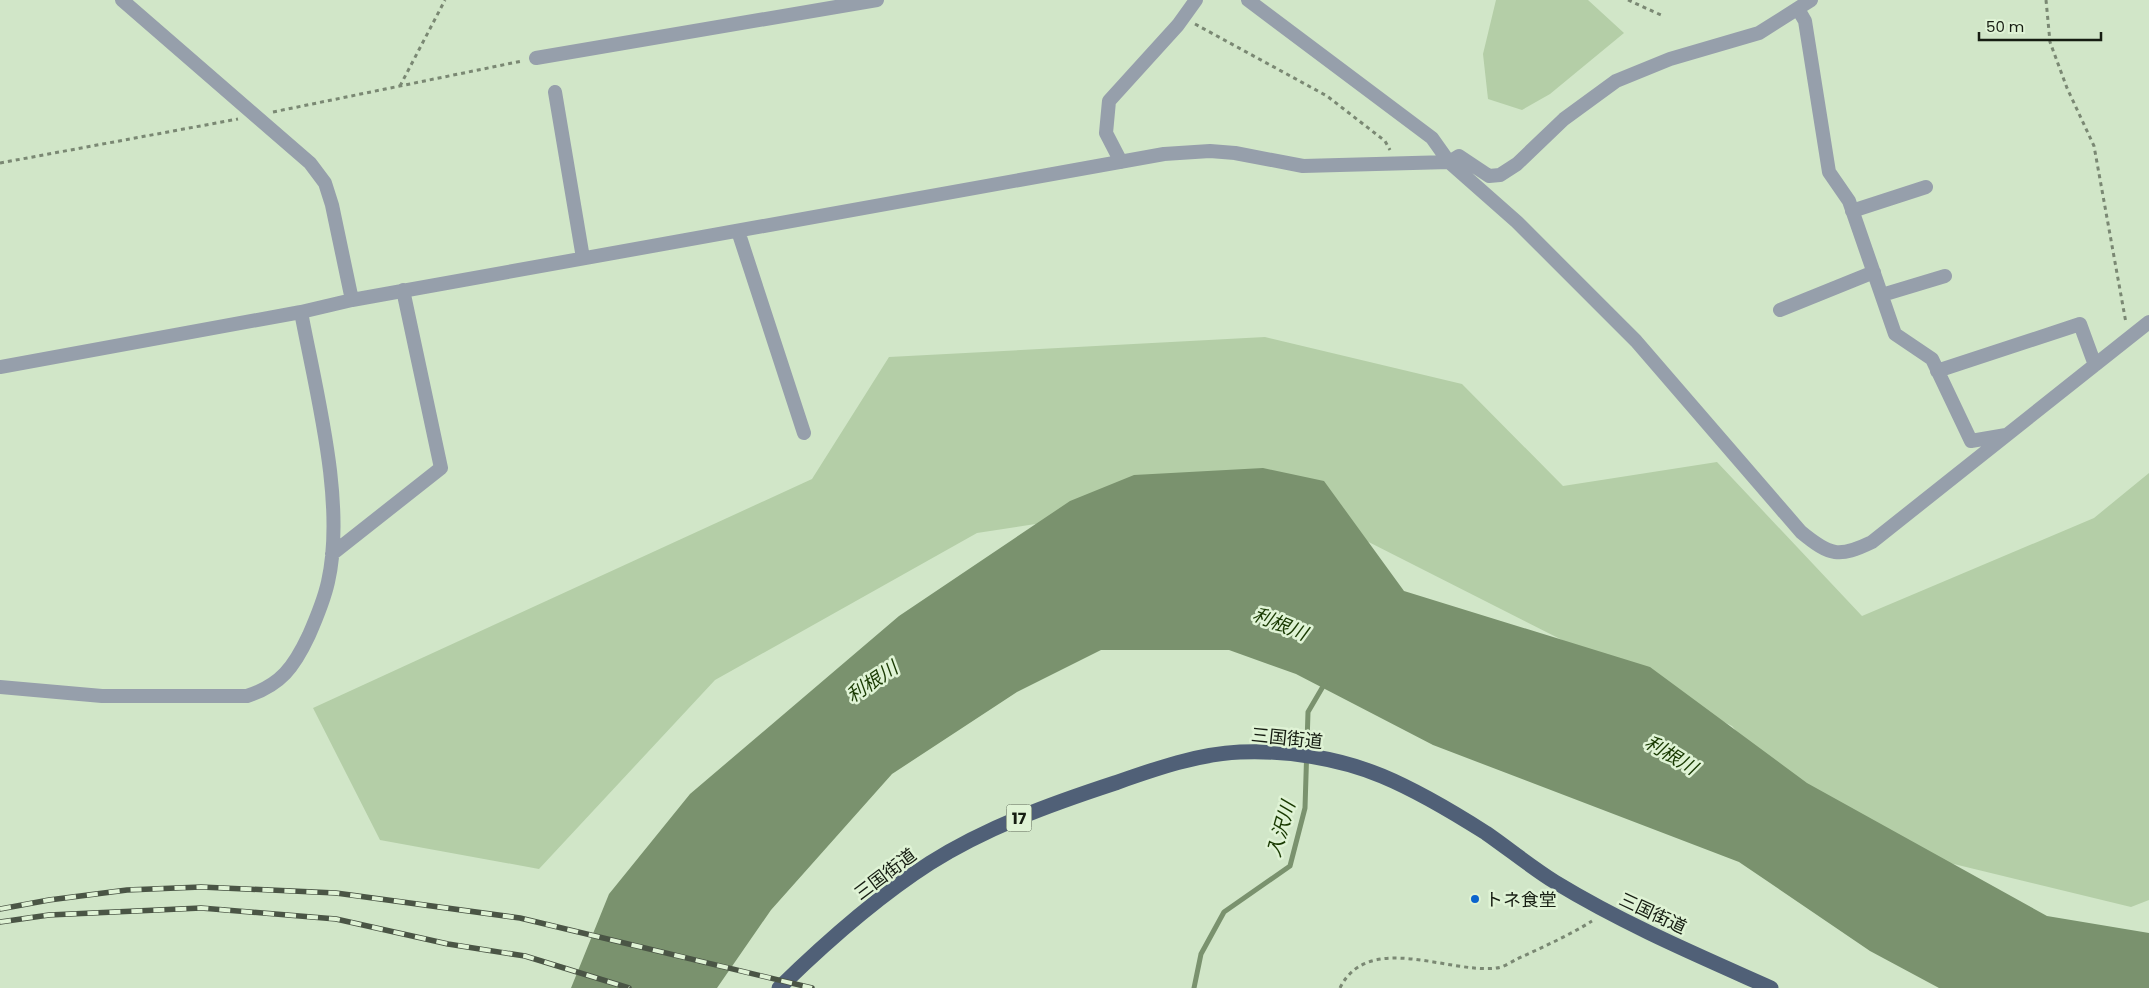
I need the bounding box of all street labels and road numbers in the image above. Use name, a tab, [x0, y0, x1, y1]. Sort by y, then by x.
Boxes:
street label: 三国街道	[1250, 722, 1324, 754]
road number: 17	[1006, 804, 1032, 831]
street label: 三国街道	[849, 842, 921, 906]
street label: 三国街道	[1615, 886, 1691, 940]

